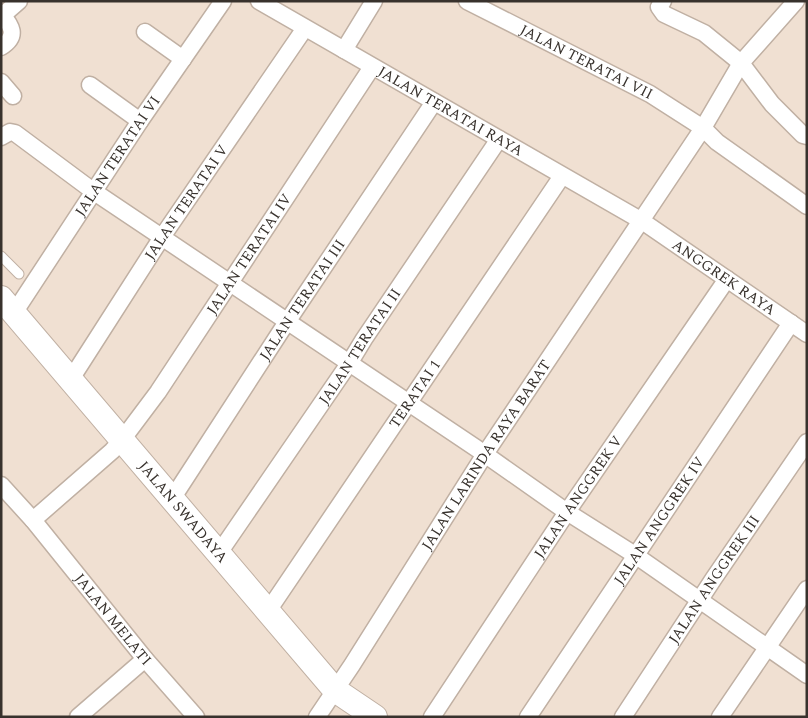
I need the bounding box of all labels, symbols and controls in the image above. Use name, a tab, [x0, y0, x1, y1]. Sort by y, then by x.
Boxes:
street label: JALAN TERATAI VII	[516, 18, 657, 105]
street label: JALAN TERATAI RAYA	[373, 60, 528, 162]
street label: JALAN TERATAI VI	[69, 91, 166, 221]
street label: JALAN TERATAI V	[139, 140, 234, 264]
street label: JALAN TERATAI IV	[201, 189, 297, 319]
street label: ANGGREK RAYA	[667, 233, 781, 321]
street label: JALAN TERATAI III	[253, 234, 351, 365]
street label: JALAN TERATAI II	[313, 283, 407, 409]
street label: TERATAI 1	[383, 355, 446, 433]
street label: JALAN LARINDA RAYA BARAT	[416, 355, 557, 555]
street label: JALAN ANGGREK V	[528, 431, 628, 563]
street label: JALAN ANGGREK IV	[608, 452, 710, 590]
street label: JALAN SWADAYA	[133, 456, 234, 568]
street label: JALAN ANGGREK III	[662, 510, 765, 648]
street label: JALAN MELATI	[69, 568, 157, 671]

